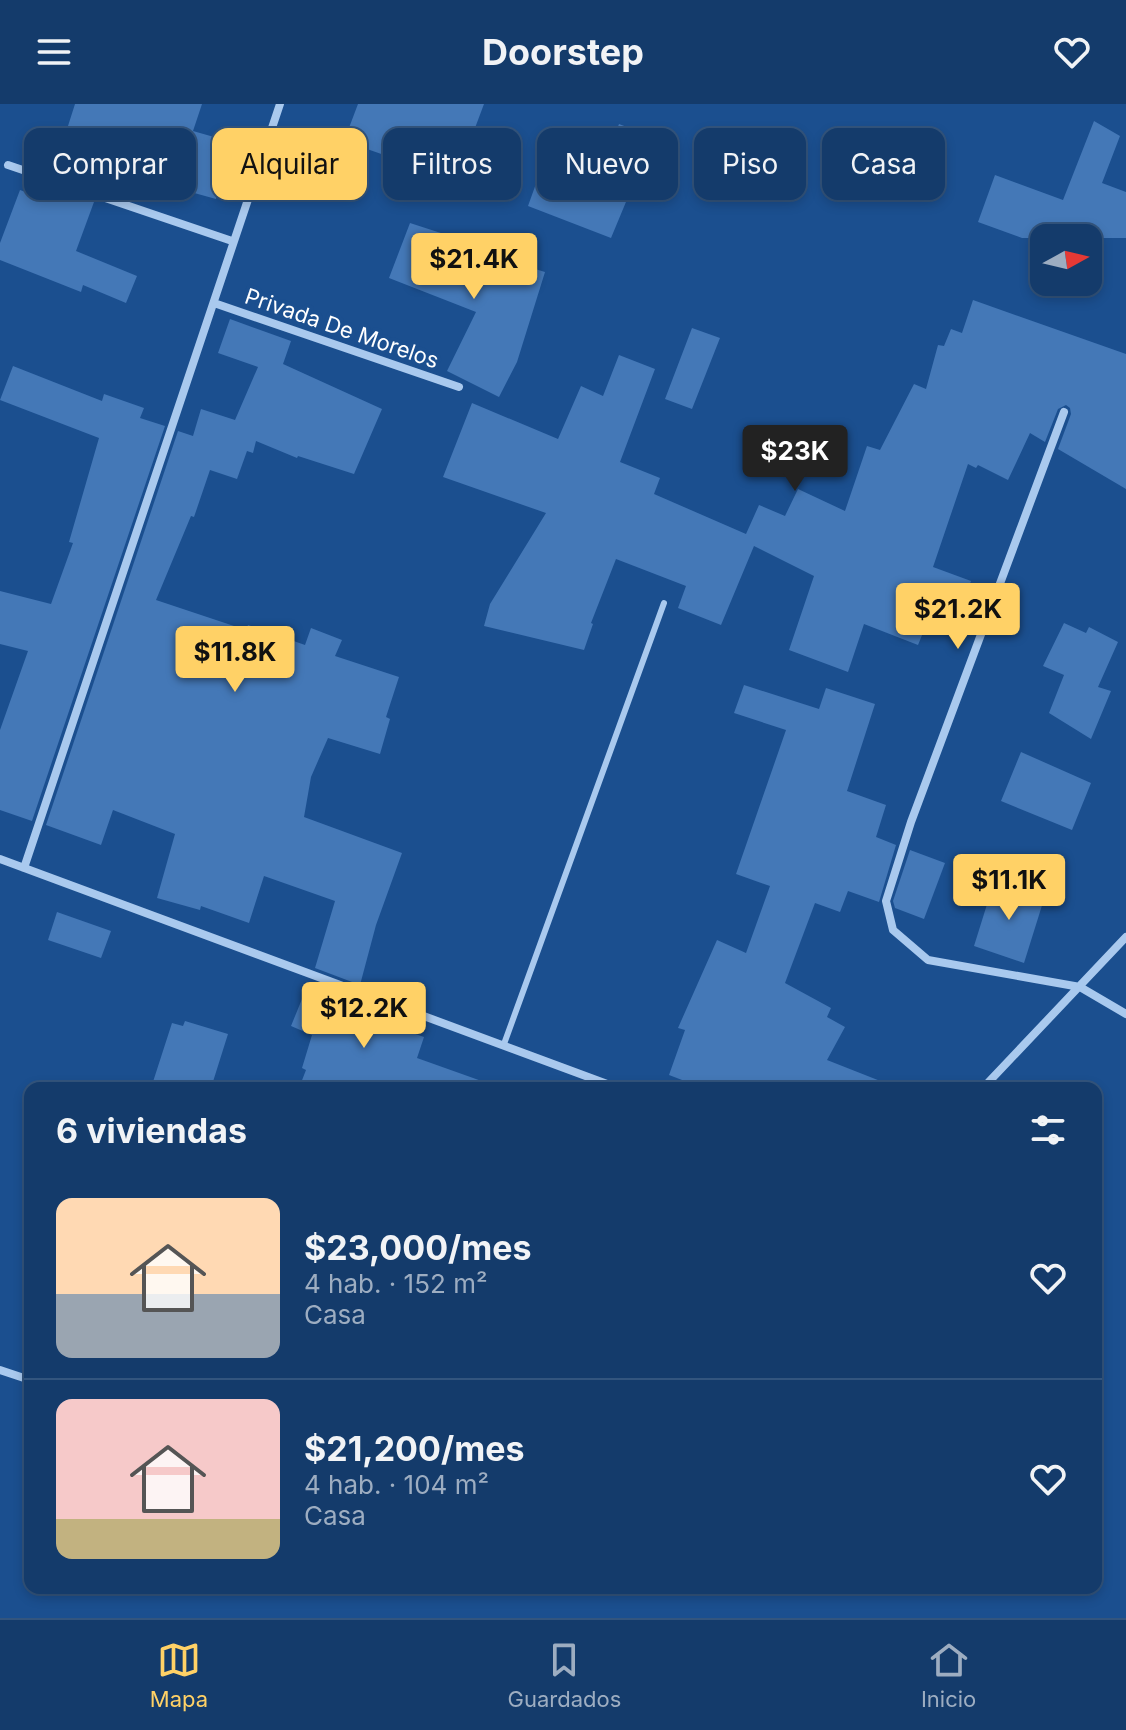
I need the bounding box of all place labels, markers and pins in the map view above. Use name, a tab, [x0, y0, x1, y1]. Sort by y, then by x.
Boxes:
pin: $21.4K	[409, 233, 539, 301]
pin: $23K	[748, 425, 842, 493]
pin: $21.2K	[893, 583, 1023, 651]
pin: $11.8K	[170, 626, 300, 694]
pin: $11.1K	[944, 854, 1074, 922]
pin: $12.2K	[299, 982, 429, 1050]

